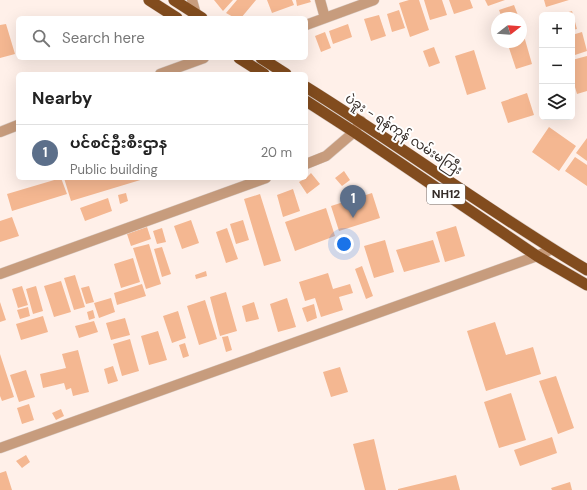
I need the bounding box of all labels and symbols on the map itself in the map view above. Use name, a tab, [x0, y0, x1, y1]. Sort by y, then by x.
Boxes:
north arrow	[491, 12, 527, 48]
street label: ပဲခူး - ရန်ကုန် လမ်းမကြီး	[341, 90, 466, 180]
road number: NH12	[427, 184, 465, 204]
pin: 1	[340, 185, 366, 218]
your location	[334, 234, 354, 254]

